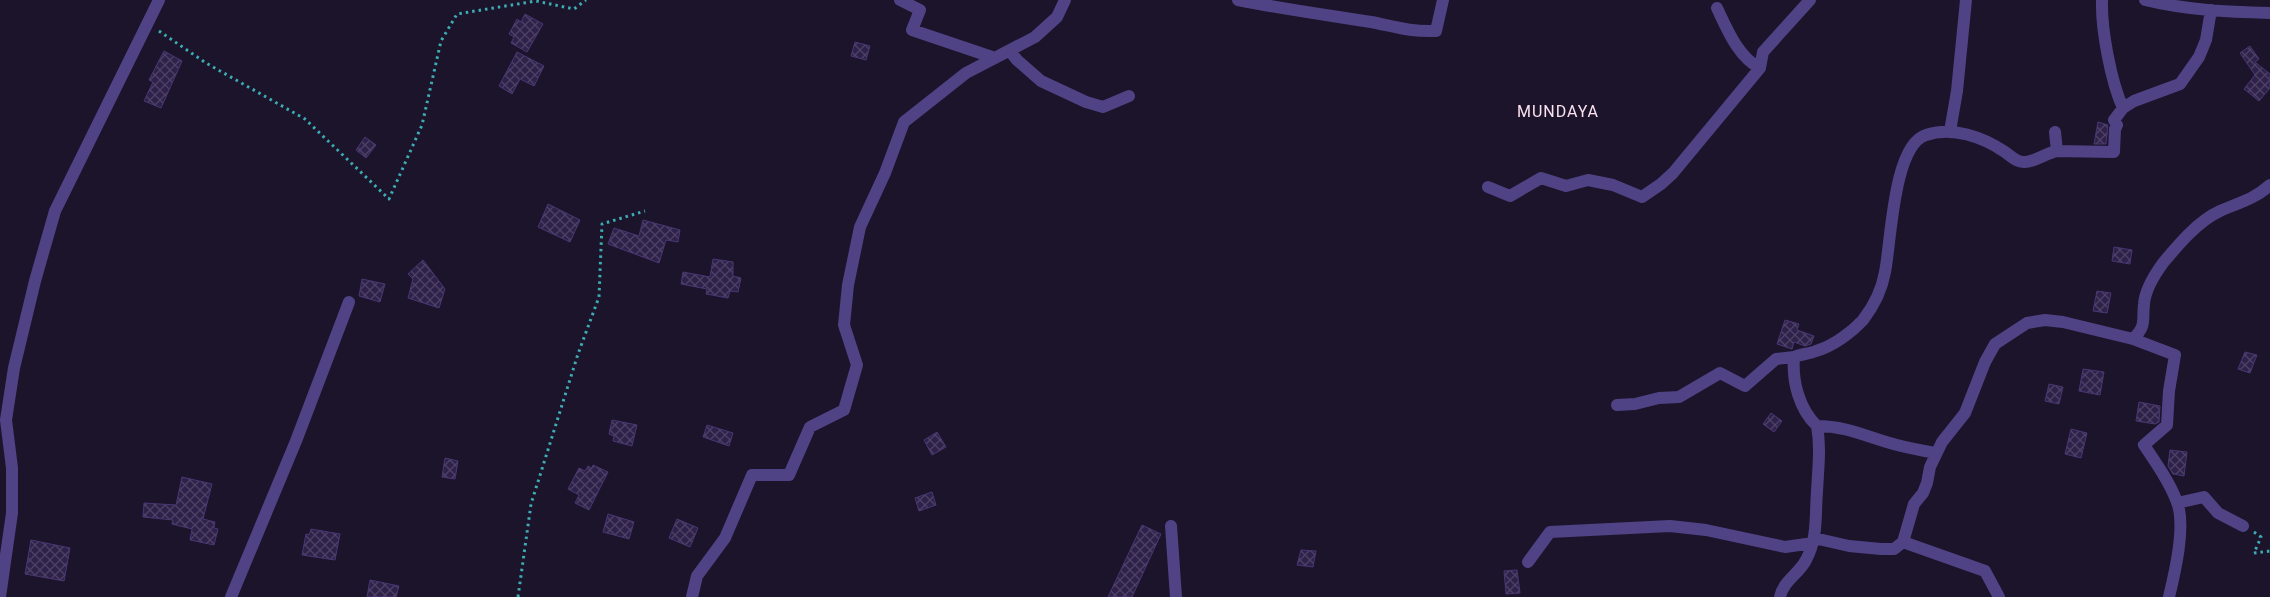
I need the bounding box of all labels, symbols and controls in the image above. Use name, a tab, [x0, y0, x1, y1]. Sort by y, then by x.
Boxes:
district label: MUNDAYA	[1517, 102, 1599, 121]

